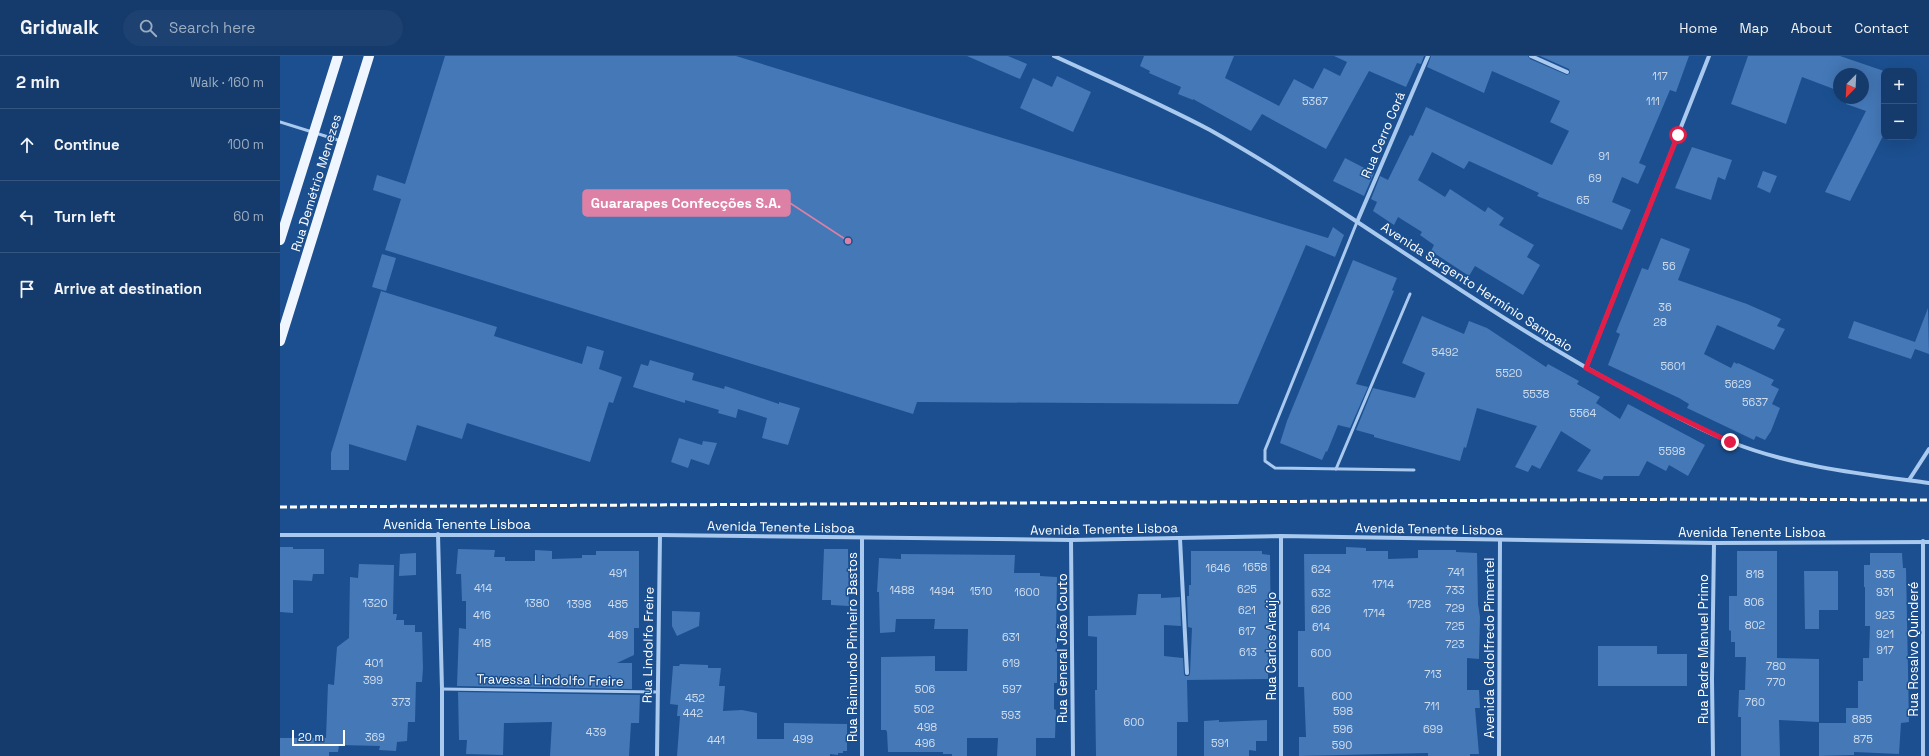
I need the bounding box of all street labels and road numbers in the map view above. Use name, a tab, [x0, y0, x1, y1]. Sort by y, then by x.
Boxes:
street label: Rua Cerro Corá	[1357, 89, 1409, 181]
street label: Rua Demétrio Menezes	[287, 112, 345, 254]
street label: Avenida Sargento Hermínio Sampaio	[1378, 218, 1576, 356]
street label: Avenida Tenente Lisboa	[383, 516, 531, 533]
street label: Avenida Tenente Lisboa	[707, 517, 855, 537]
street label: Avenida Tenente Lisboa	[1030, 519, 1178, 539]
street label: Avenida Tenente Lisboa	[1355, 519, 1503, 539]
street label: Avenida Tenente Lisboa	[1678, 524, 1826, 541]
street label: Rua Raimundo Pinheiro Bastos	[844, 552, 861, 742]
street label: Avenida Godolfredo Pimentel	[1481, 557, 1498, 739]
street label: Rua General João Couto	[1054, 573, 1071, 723]
street label: Rua Padre Manuel Primo	[1695, 574, 1712, 724]
street label: Rua Rosalvo Quinderé	[1905, 581, 1922, 717]
street label: Rua Lindolfo Freire	[638, 587, 658, 703]
street label: Rua Carlos Araújo	[1263, 592, 1280, 700]
street label: Travessa Lindolfo Freire	[476, 670, 624, 690]

